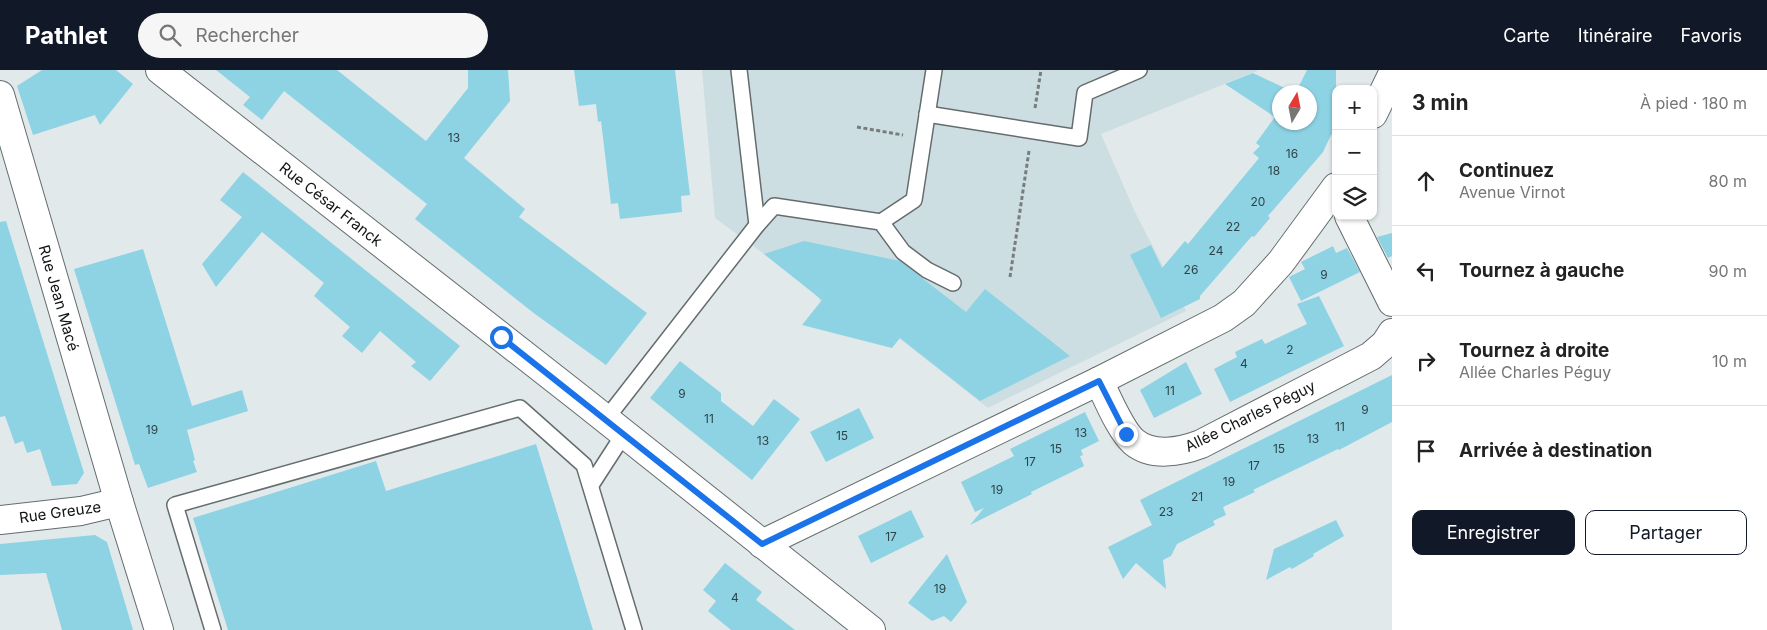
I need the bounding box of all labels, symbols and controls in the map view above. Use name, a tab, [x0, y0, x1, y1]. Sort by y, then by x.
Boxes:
search box	[138, 13, 488, 58]
text: Pathlet	[25, 21, 108, 50]
icon: search	[156, 21, 184, 49]
text: Rechercher	[196, 24, 299, 47]
text: Carte	[1503, 25, 1550, 46]
text: Itinéraire	[1578, 25, 1652, 46]
text: Favoris	[1680, 25, 1742, 46]
north arrow	[1272, 85, 1317, 130]
map controls	[1332, 85, 1377, 220]
button: +	[1332, 85, 1377, 130]
text: 3 min	[1412, 90, 1468, 115]
text: À pied · 180 m	[1640, 93, 1747, 113]
house number: 13	[448, 130, 460, 145]
button: −	[1332, 130, 1377, 175]
house number: 16	[1286, 146, 1298, 161]
street label: Rue César Franck	[276, 158, 387, 251]
text: Continuez	[1459, 159, 1554, 182]
house number: 18	[1268, 163, 1280, 178]
icon: ahead	[1412, 167, 1440, 195]
text: 80 m	[1708, 171, 1747, 191]
button: layers	[1332, 175, 1377, 220]
text: Avenue Virnot	[1459, 182, 1565, 202]
house number: 20	[1251, 194, 1265, 209]
house number: 22	[1226, 219, 1240, 234]
street label: Rue Jean Macé	[35, 243, 83, 353]
house number: 24	[1209, 243, 1224, 258]
icon: left	[1412, 257, 1440, 285]
text: Tournez à gauche	[1459, 259, 1624, 282]
text: 90 m	[1708, 261, 1747, 281]
house number: 26	[1184, 262, 1198, 277]
house number: 9	[1320, 267, 1328, 282]
route start	[490, 326, 513, 349]
text: Tournez à droite	[1459, 339, 1609, 362]
house number: 2	[1286, 342, 1294, 357]
icon: right	[1412, 347, 1440, 375]
text: 10 m	[1712, 351, 1747, 371]
house number: 4	[1240, 356, 1248, 371]
text: Allée Charles Péguy	[1459, 362, 1611, 382]
street label: Allée Charles Péguy	[1182, 376, 1319, 456]
house number: 11	[1165, 383, 1175, 398]
house number: 9	[678, 386, 686, 401]
house number: 9	[1361, 402, 1369, 417]
house number: 11	[704, 411, 714, 426]
house number: 11	[1335, 419, 1345, 434]
house number: 19	[146, 422, 158, 437]
route end	[1115, 423, 1138, 446]
house number: 13	[1075, 425, 1087, 440]
house number: 15	[836, 428, 848, 443]
house number: 13	[1307, 431, 1319, 446]
house number: 13	[757, 433, 769, 448]
icon: arrive	[1412, 437, 1440, 465]
text: Arrivée à destination	[1459, 439, 1652, 462]
house number: 15	[1050, 441, 1062, 456]
house number: 15	[1273, 441, 1285, 456]
house number: 17	[1024, 454, 1036, 469]
house number: 17	[1248, 458, 1260, 473]
house number: 19	[1223, 474, 1235, 489]
house number: 19	[991, 482, 1003, 497]
house number: 21	[1191, 489, 1203, 504]
street label: Rue Greuze	[18, 497, 102, 527]
house number: 23	[1159, 504, 1173, 519]
button: Enregistrer	[1412, 510, 1575, 555]
button: Partager	[1585, 510, 1747, 555]
house number: 17	[885, 529, 897, 544]
house number: 19	[934, 581, 946, 596]
house number: 4	[731, 590, 739, 605]

